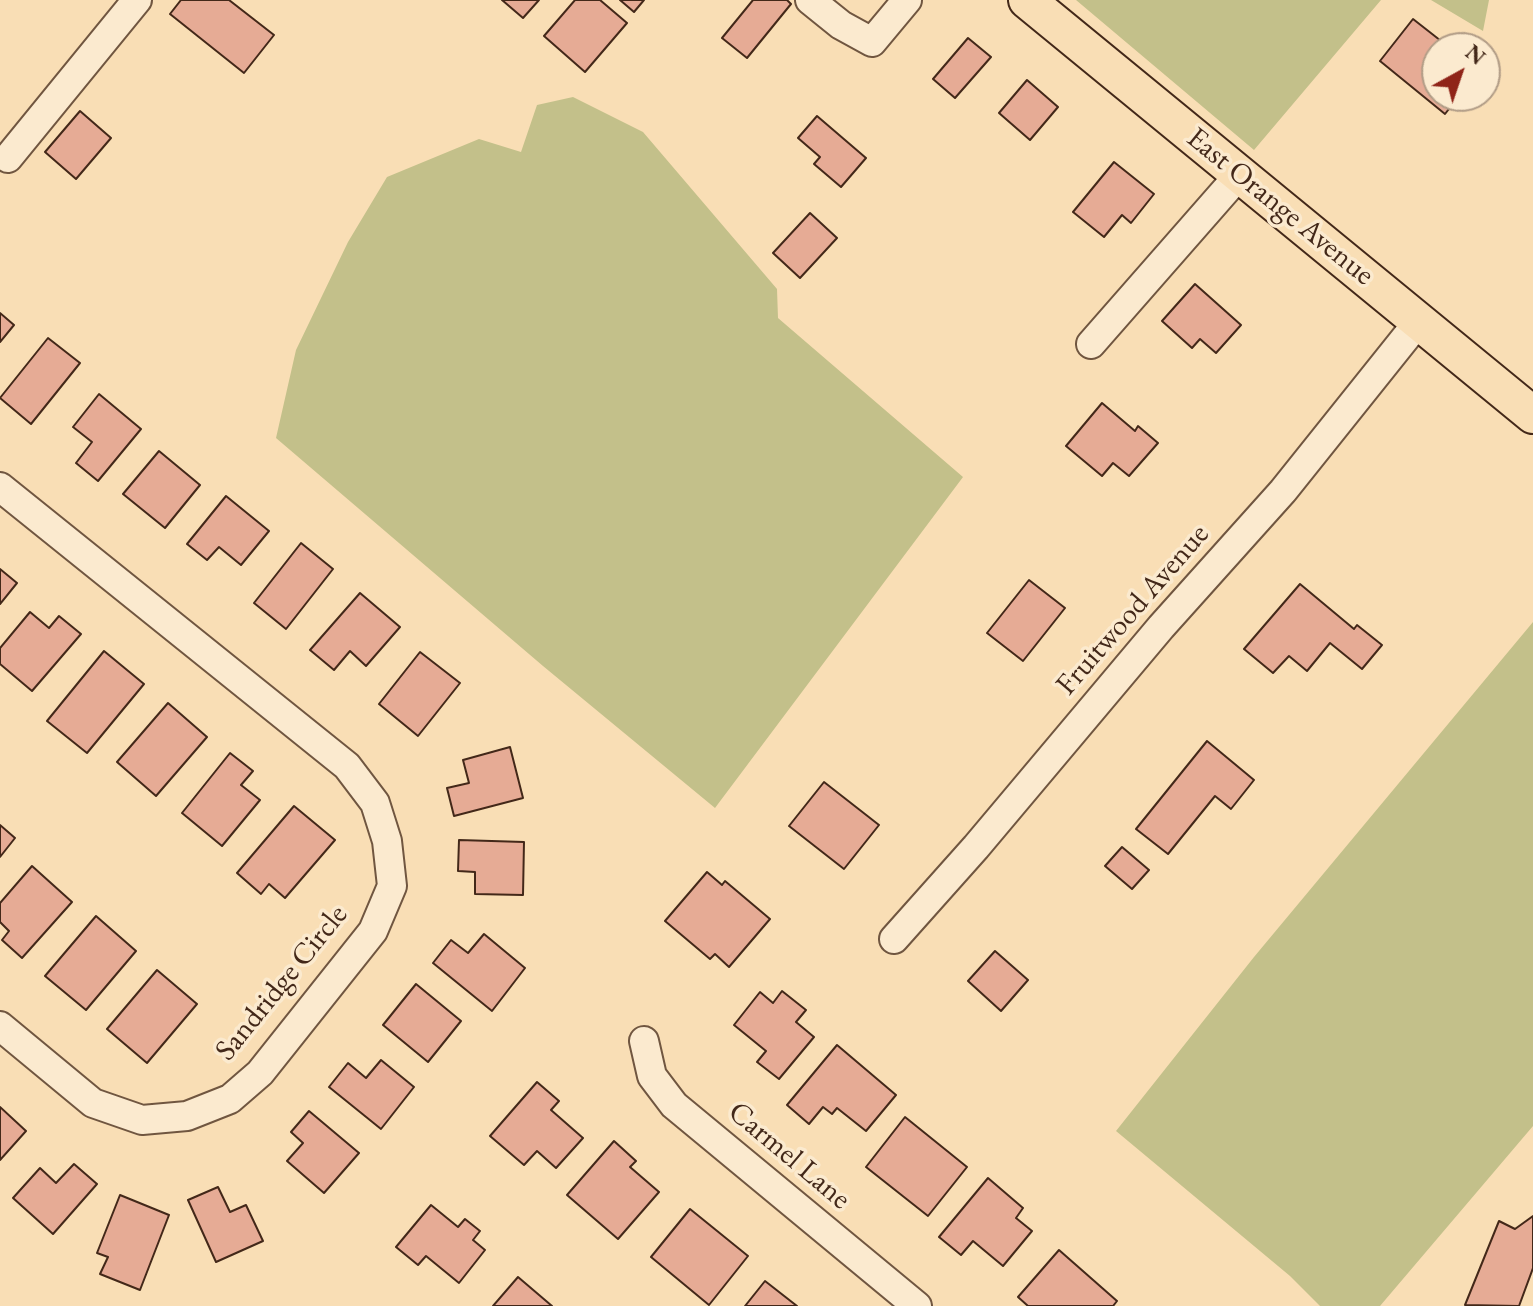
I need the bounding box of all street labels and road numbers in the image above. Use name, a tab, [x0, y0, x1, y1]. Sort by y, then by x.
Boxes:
street label: East Orange Avenue	[1179, 120, 1381, 294]
street label: Fruitwood Avenue	[1049, 517, 1217, 703]
street label: Sandridge Circle	[208, 898, 356, 1068]
street label: Carmel Lane	[721, 1094, 857, 1218]

